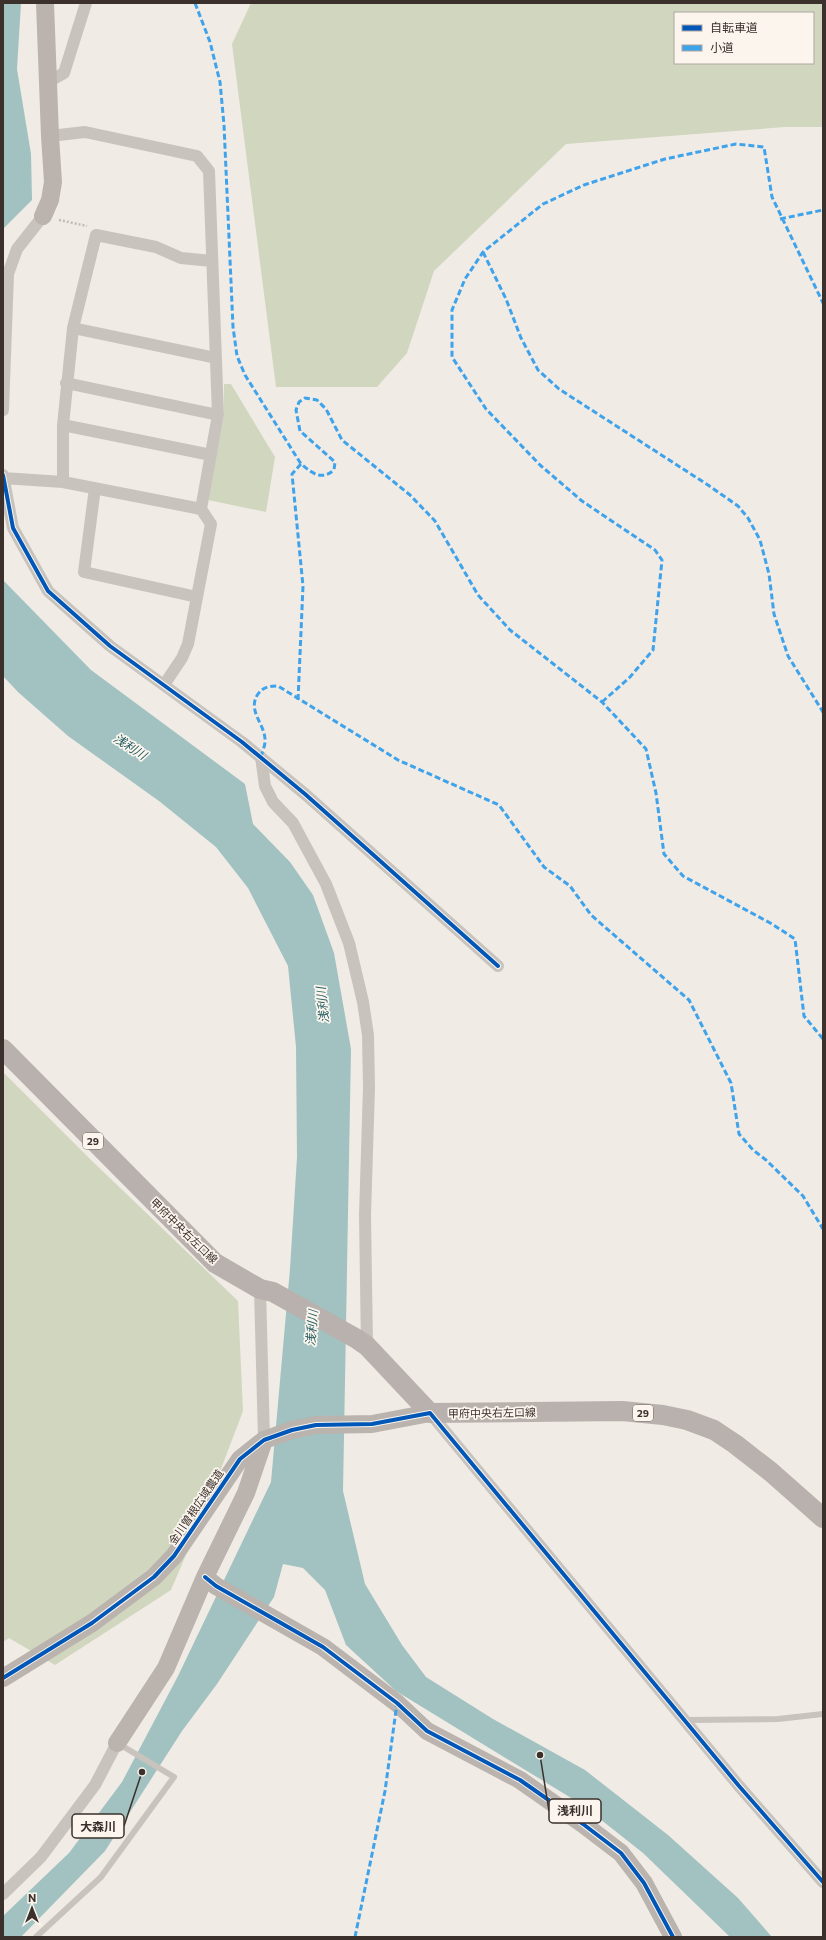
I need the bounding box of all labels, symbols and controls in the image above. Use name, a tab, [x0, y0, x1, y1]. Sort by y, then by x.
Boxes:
legend	[674, 12, 814, 64]
text: 自転車道	[710, 20, 758, 34]
text: 小道	[710, 40, 734, 54]
water label: 浅利川	[112, 730, 151, 763]
water label: 浅利川	[313, 984, 331, 1024]
road number: 29	[83, 1133, 103, 1149]
street label: 甲府中央右左口線	[148, 1195, 221, 1266]
water label: 浅利川	[302, 1307, 320, 1346]
street label: 甲府中央右左口線	[448, 1405, 536, 1420]
road number: 29	[633, 1405, 653, 1421]
street label: 金川曽根広域農道	[166, 1467, 226, 1547]
callout: 浅利川	[549, 1799, 601, 1823]
text: 浅利川	[557, 1803, 593, 1817]
callout: 大森川	[72, 1814, 124, 1838]
text: 大森川	[80, 1819, 116, 1833]
north arrow	[12, 1888, 52, 1928]
text: N	[28, 1891, 36, 1904]

